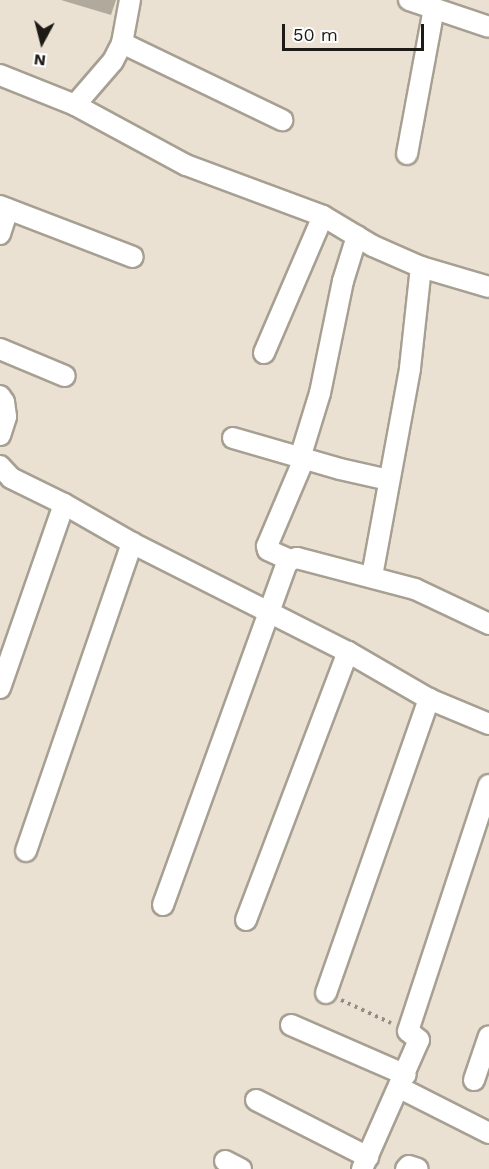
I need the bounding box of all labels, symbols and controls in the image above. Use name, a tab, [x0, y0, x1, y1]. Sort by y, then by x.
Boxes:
north arrow	[12, 12, 72, 72]
scale bar	[285, 12, 428, 50]
text: 50 m	[293, 24, 338, 45]
text: N	[33, 50, 47, 71]

